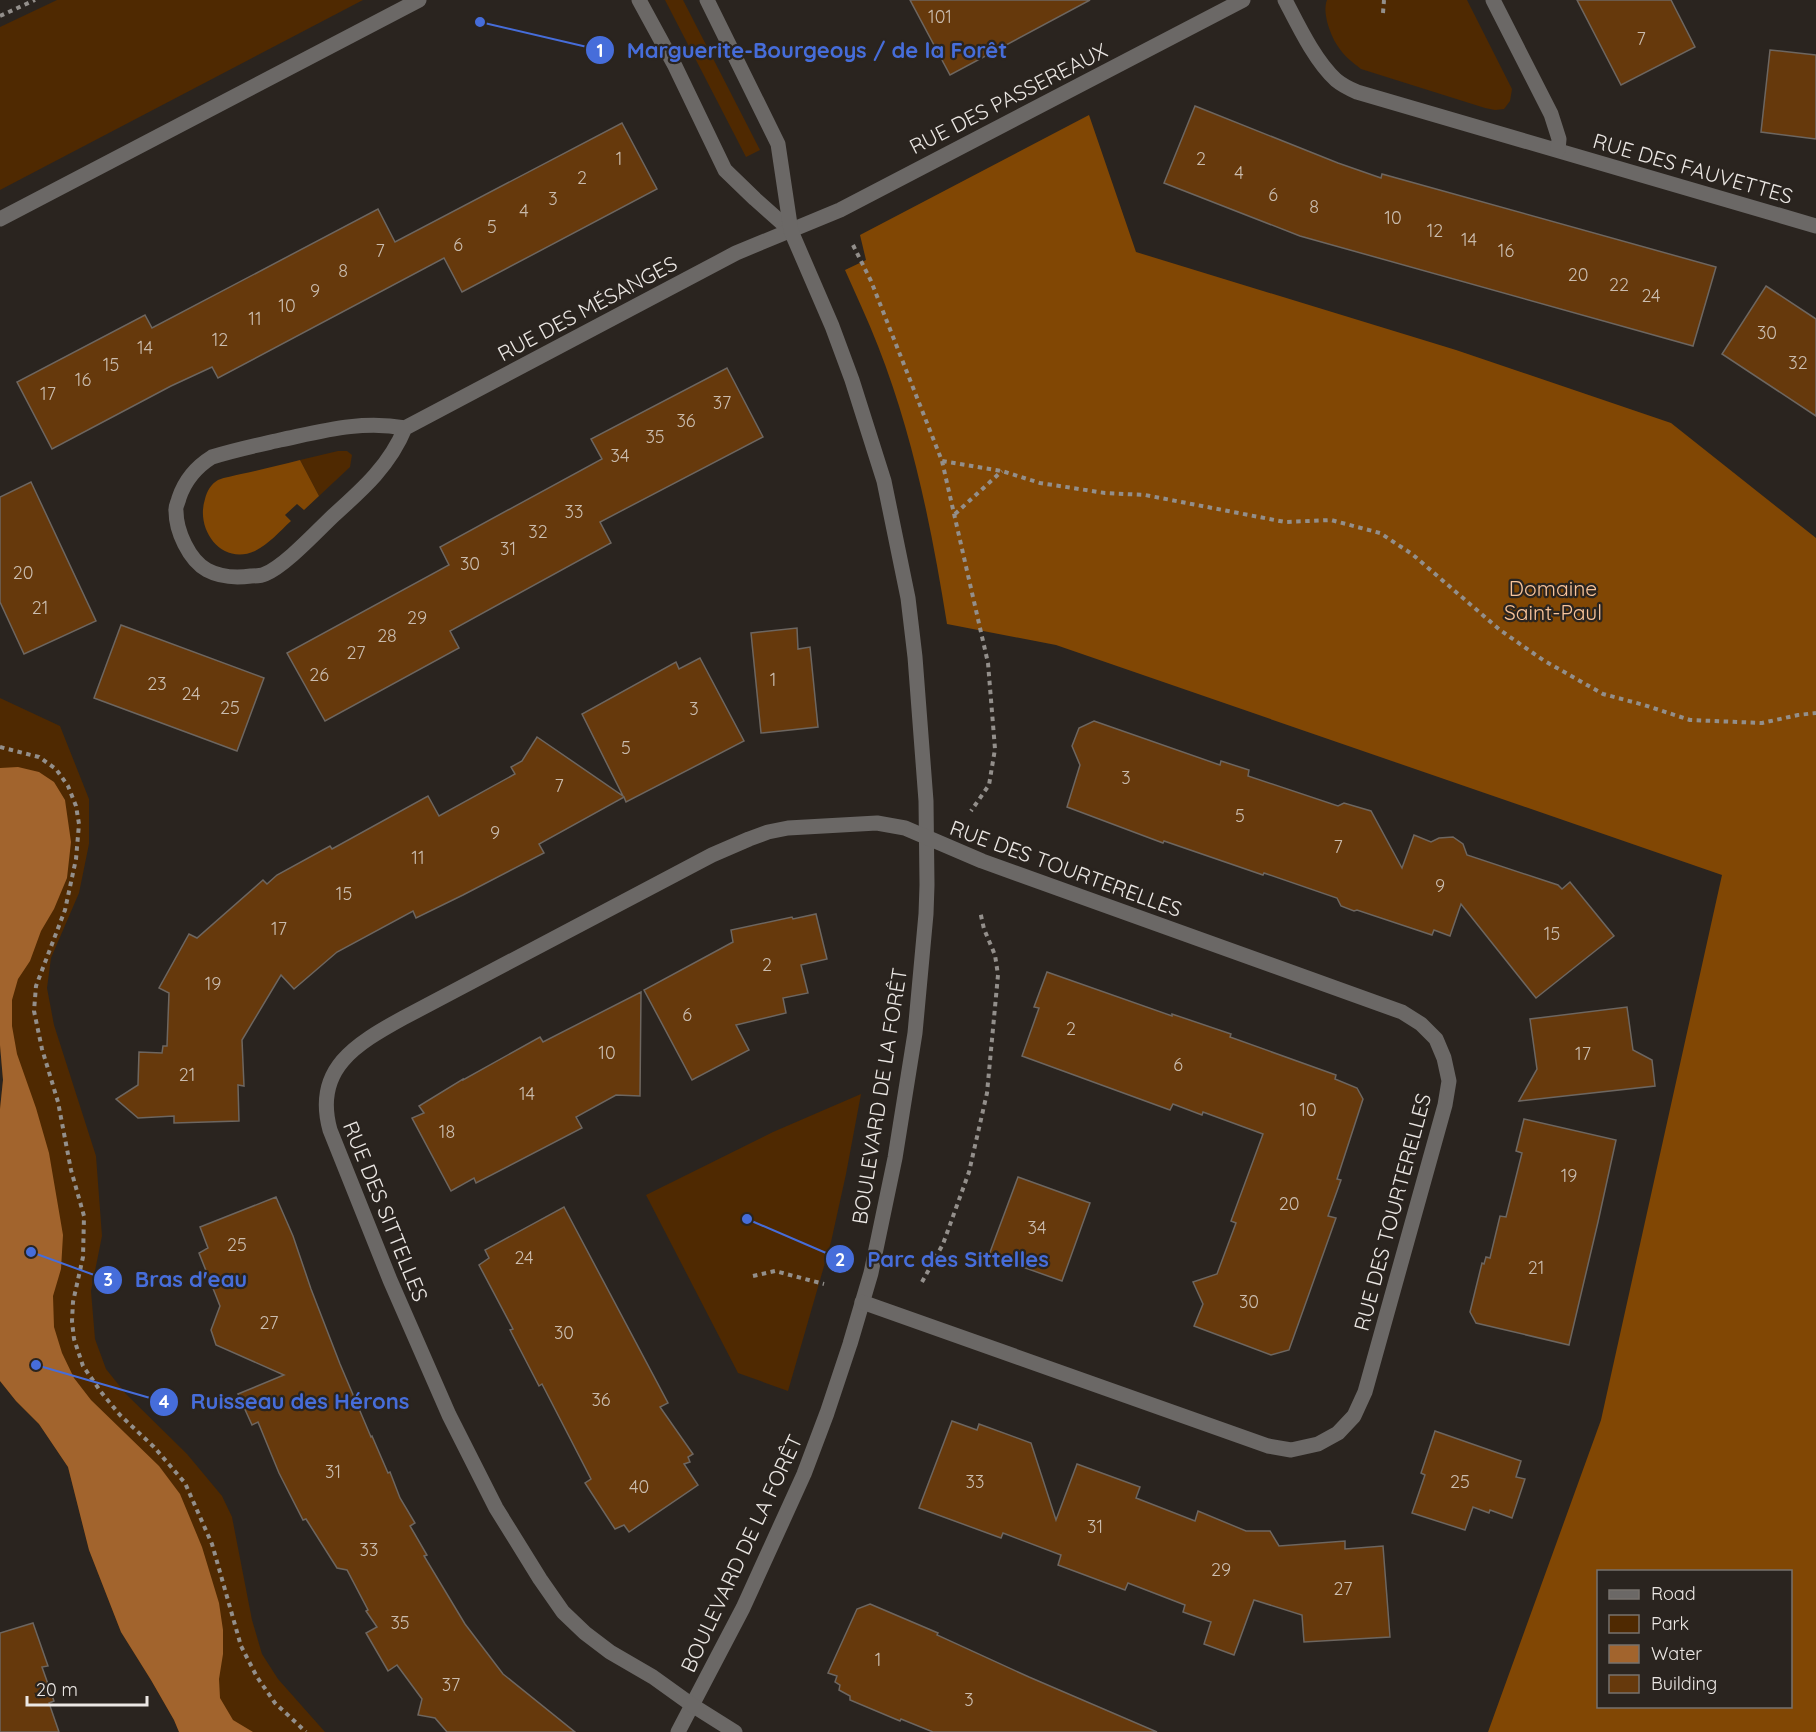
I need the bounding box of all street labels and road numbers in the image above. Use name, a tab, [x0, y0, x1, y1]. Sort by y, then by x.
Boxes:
street label: RUE DES PASSEREAUX	[905, 37, 1112, 159]
street label: RUE DES FAUVETTES	[1590, 127, 1796, 209]
street label: RUE DES MÉSANGES	[493, 250, 681, 366]
street label: RUE DES TOURTERELLES	[946, 814, 1186, 922]
street label: BOULEVARD DE LA FORÊT	[846, 966, 912, 1226]
street label: RUE DES TOURTERELLES	[1348, 1090, 1436, 1334]
street label: RUE DES SITTELLES	[338, 1117, 434, 1305]
street label: BOULEVARD DE LA FORÊT	[674, 1430, 808, 1676]

